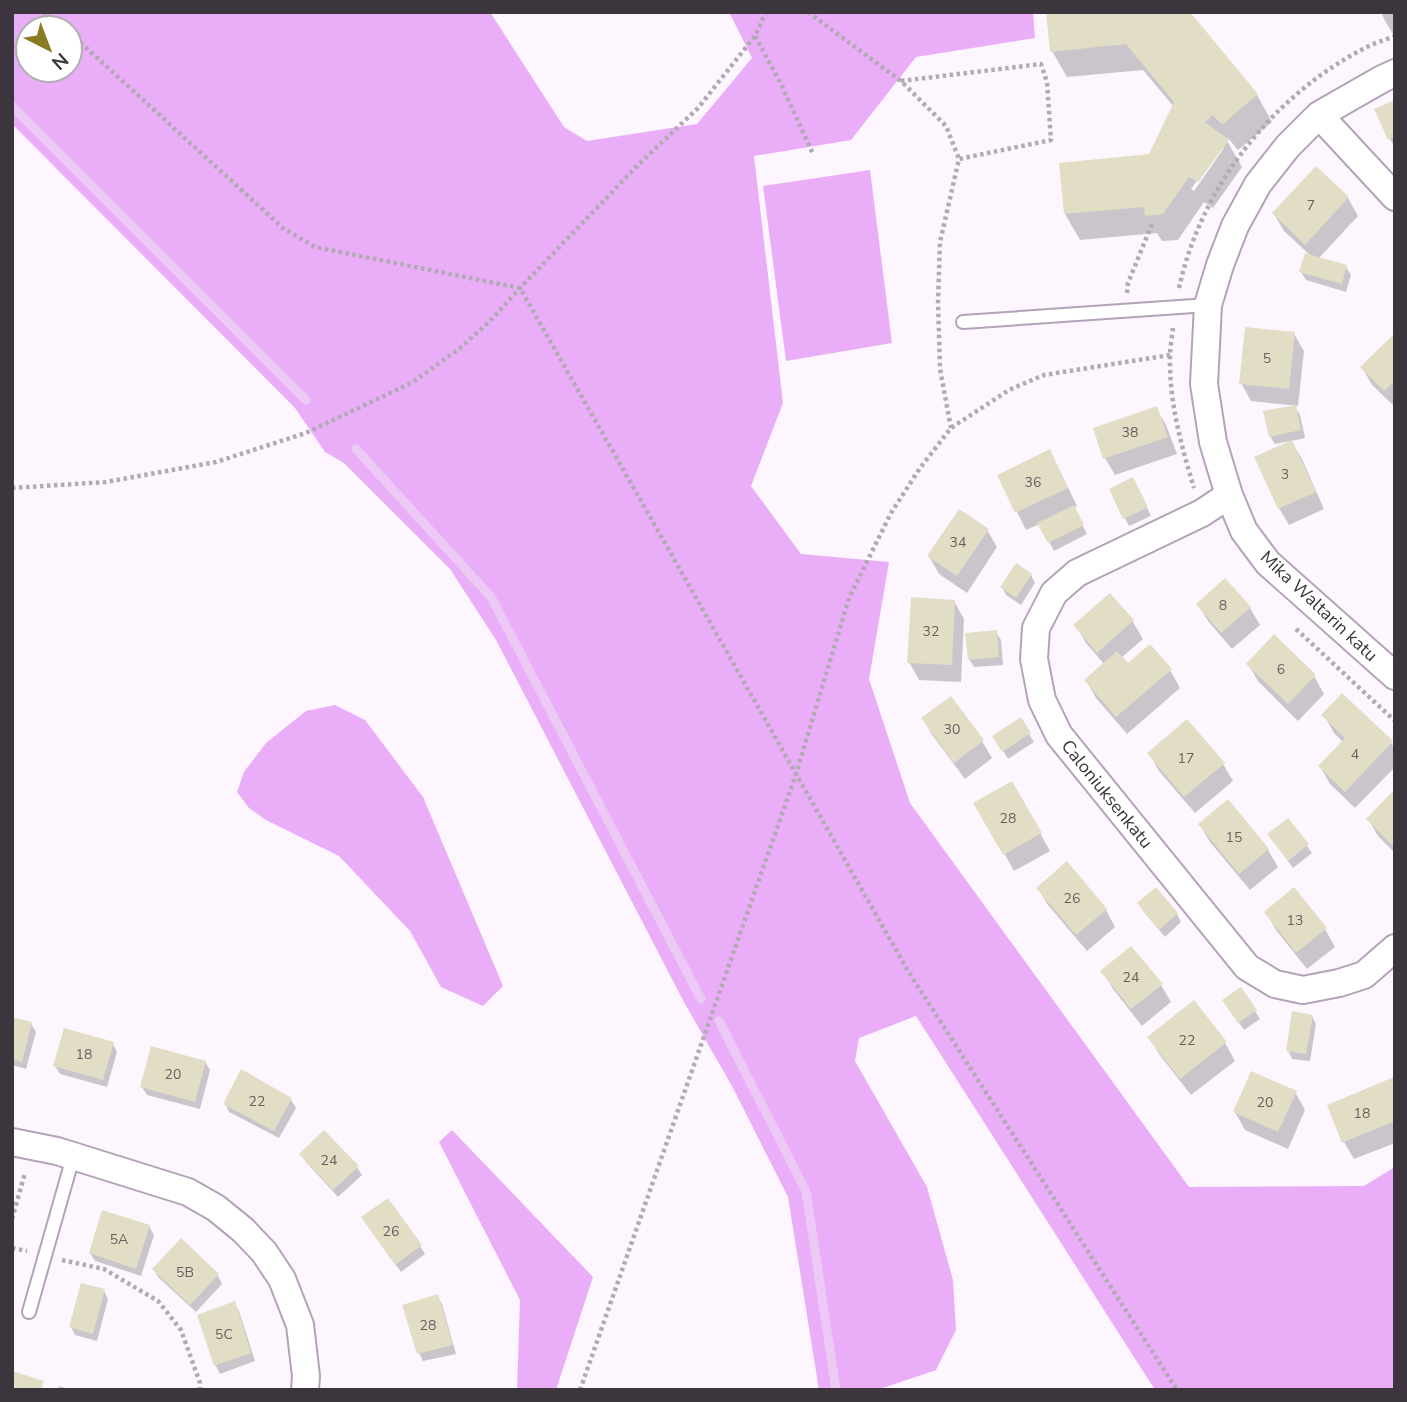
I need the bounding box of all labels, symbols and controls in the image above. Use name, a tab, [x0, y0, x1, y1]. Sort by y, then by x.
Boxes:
north arrow	[14, 14, 84, 84]
text: N	[46, 46, 74, 75]
house number: 7	[1307, 196, 1315, 215]
house number: 5	[1263, 349, 1271, 368]
house number: 38	[1122, 423, 1138, 442]
house number: 3	[1281, 465, 1289, 484]
house number: 36	[1025, 473, 1041, 492]
house number: 34	[950, 533, 966, 552]
street label: Mika Waltarin katu	[1255, 545, 1383, 667]
house number: 8	[1219, 596, 1227, 615]
house number: 32	[923, 622, 939, 641]
house number: 6	[1277, 660, 1285, 679]
house number: 30	[944, 720, 960, 739]
street label: Caloniuksenkatu	[1056, 735, 1158, 853]
house number: 4	[1351, 745, 1359, 764]
house number: 17	[1178, 749, 1194, 768]
house number: 28	[1000, 809, 1016, 828]
house number: 15	[1226, 828, 1242, 847]
house number: 26	[1064, 889, 1080, 908]
house number: 13	[1287, 911, 1303, 930]
house number: 24	[1123, 968, 1139, 987]
house number: 22	[1179, 1031, 1195, 1050]
house number: 18	[76, 1045, 92, 1064]
house number: 20	[165, 1065, 181, 1084]
house number: 22	[249, 1092, 265, 1111]
house number: 20	[1257, 1093, 1273, 1112]
house number: 18	[1354, 1104, 1370, 1123]
house number: 24	[321, 1151, 337, 1170]
house number: 26	[383, 1222, 399, 1241]
house number: 5A	[110, 1230, 128, 1249]
house number: 5B	[176, 1263, 194, 1282]
house number: 28	[420, 1316, 436, 1335]
house number: 5C	[215, 1325, 233, 1344]

